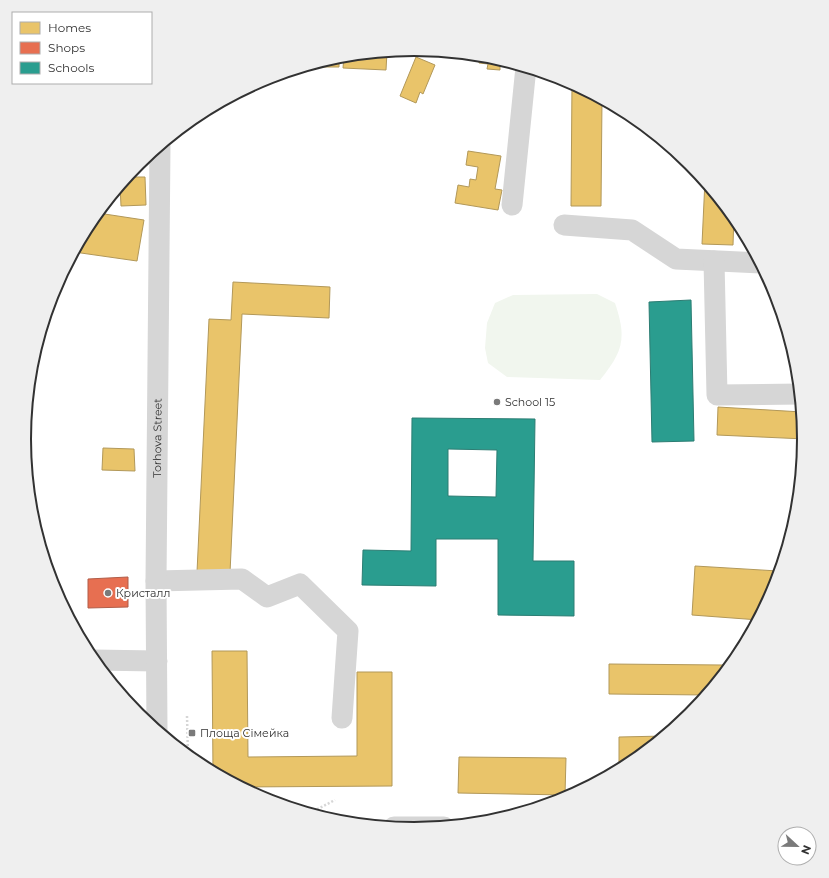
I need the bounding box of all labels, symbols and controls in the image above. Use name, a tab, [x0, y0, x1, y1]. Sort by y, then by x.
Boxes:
legend	[12, 12, 152, 84]
text: Homes	[48, 20, 91, 35]
text: Shops	[48, 40, 85, 55]
text: Schools	[48, 60, 94, 75]
place label: School 15	[505, 395, 555, 409]
marker: School 15	[492, 397, 502, 407]
street label: Torhova Street	[150, 398, 165, 478]
place label: Кристалл	[116, 586, 170, 600]
marker: Кристалл	[103, 588, 113, 598]
place label: Площа Сімейка	[200, 726, 289, 740]
marker: Площа Сімейка	[187, 728, 197, 738]
north arrow	[777, 826, 817, 866]
text: N	[798, 843, 814, 856]

